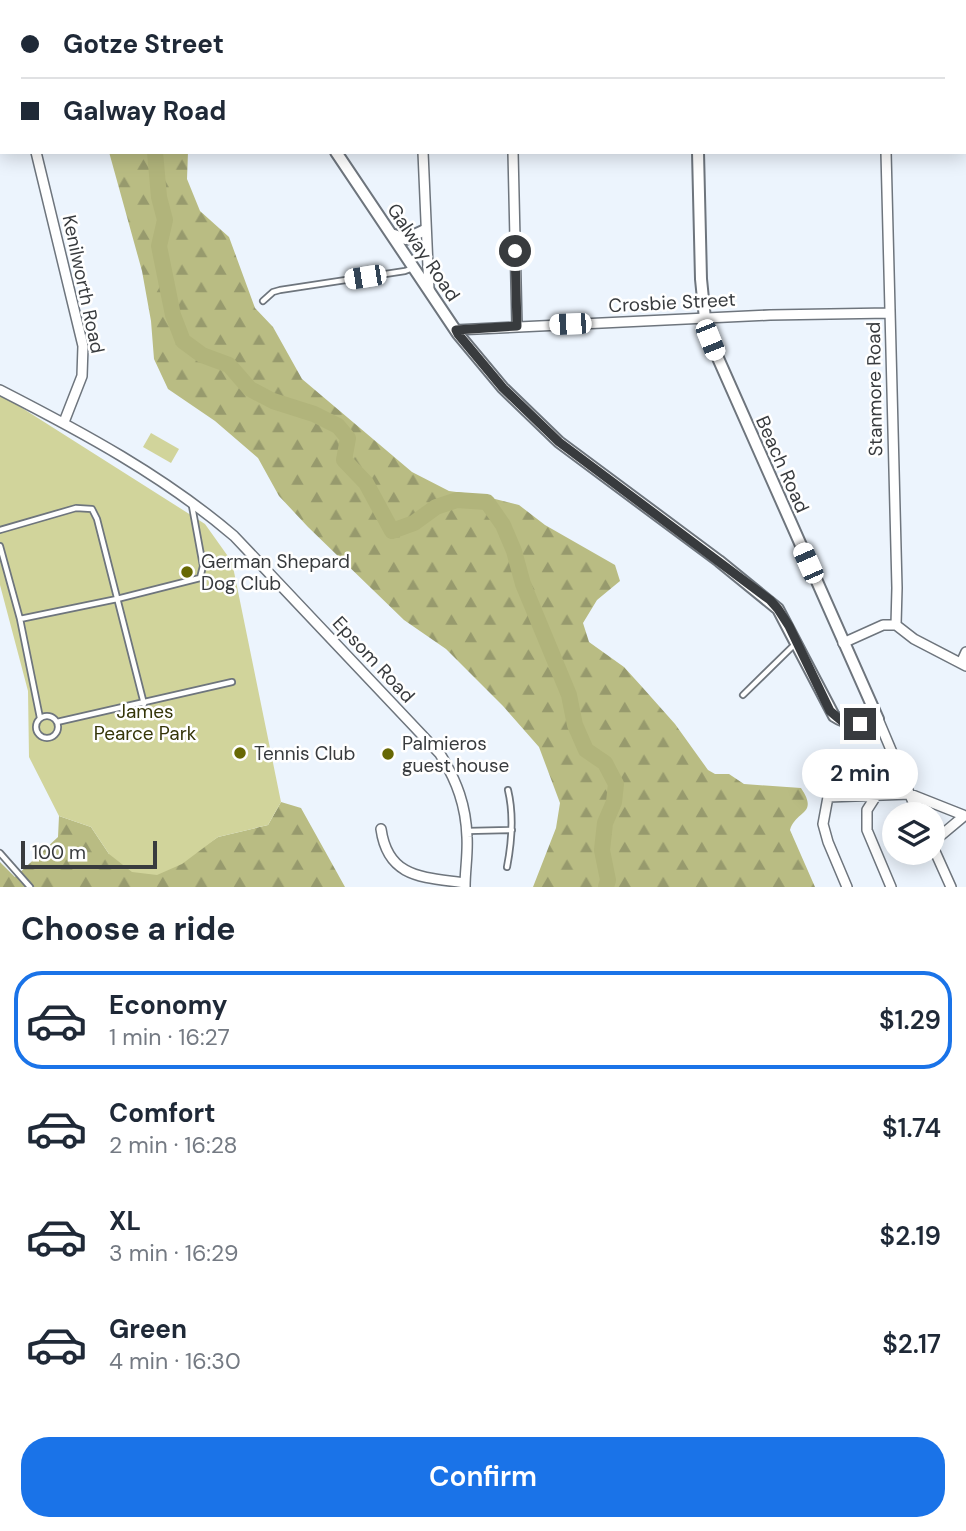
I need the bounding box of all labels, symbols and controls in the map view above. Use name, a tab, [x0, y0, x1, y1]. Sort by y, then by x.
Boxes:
text: Gotze Street	[63, 27, 224, 61]
text: Galway Road	[63, 94, 226, 128]
street label: Galway Road	[382, 198, 466, 306]
street label: Kenilworth Road	[57, 213, 110, 356]
route start	[499, 235, 531, 267]
car	[343, 263, 388, 291]
street label: Crosbie Street	[608, 287, 736, 318]
car	[549, 313, 592, 335]
car	[693, 317, 728, 363]
street label: Stanmore Road	[861, 321, 888, 457]
street label: Beach Road	[750, 412, 815, 517]
car	[790, 540, 827, 586]
place label: German Shepard Dog Club	[201, 549, 350, 596]
marker: German Shepard Dog Club	[179, 564, 195, 580]
street label: Epsom Road	[327, 611, 420, 708]
park label: James Pearce Park	[94, 699, 197, 746]
route end	[844, 708, 876, 740]
place label: Palmieros guest house	[402, 731, 509, 778]
place label: Tennis Club	[254, 741, 355, 766]
marker: Tennis Club	[232, 745, 248, 761]
marker: Palmieros guest house	[380, 746, 396, 762]
callout: 2 min	[802, 748, 918, 798]
text: 2 min	[830, 758, 890, 788]
map controls	[882, 802, 945, 865]
button: layers	[882, 802, 945, 865]
scale bar	[21, 838, 158, 870]
text: 100 m	[32, 840, 86, 865]
text: Choose a ride	[21, 908, 236, 950]
text: Economy	[109, 988, 227, 1022]
icon: car	[25, 989, 88, 1052]
text: $1.29	[879, 1003, 941, 1037]
text: 1 min · 16:27	[109, 1022, 230, 1052]
text: Comfort	[109, 1096, 215, 1130]
icon: car	[25, 1097, 88, 1160]
text: $1.74	[882, 1111, 941, 1145]
text: 2 min · 16:28	[109, 1130, 237, 1160]
text: XL	[109, 1204, 141, 1238]
icon: car	[25, 1205, 88, 1268]
text: $2.19	[880, 1219, 941, 1253]
text: 3 min · 16:29	[109, 1238, 238, 1268]
text: Green	[109, 1312, 187, 1346]
icon: car	[25, 1313, 88, 1376]
text: $2.17	[882, 1327, 941, 1361]
text: 4 min · 16:30	[109, 1346, 241, 1376]
button: Confirm	[21, 1437, 945, 1517]

